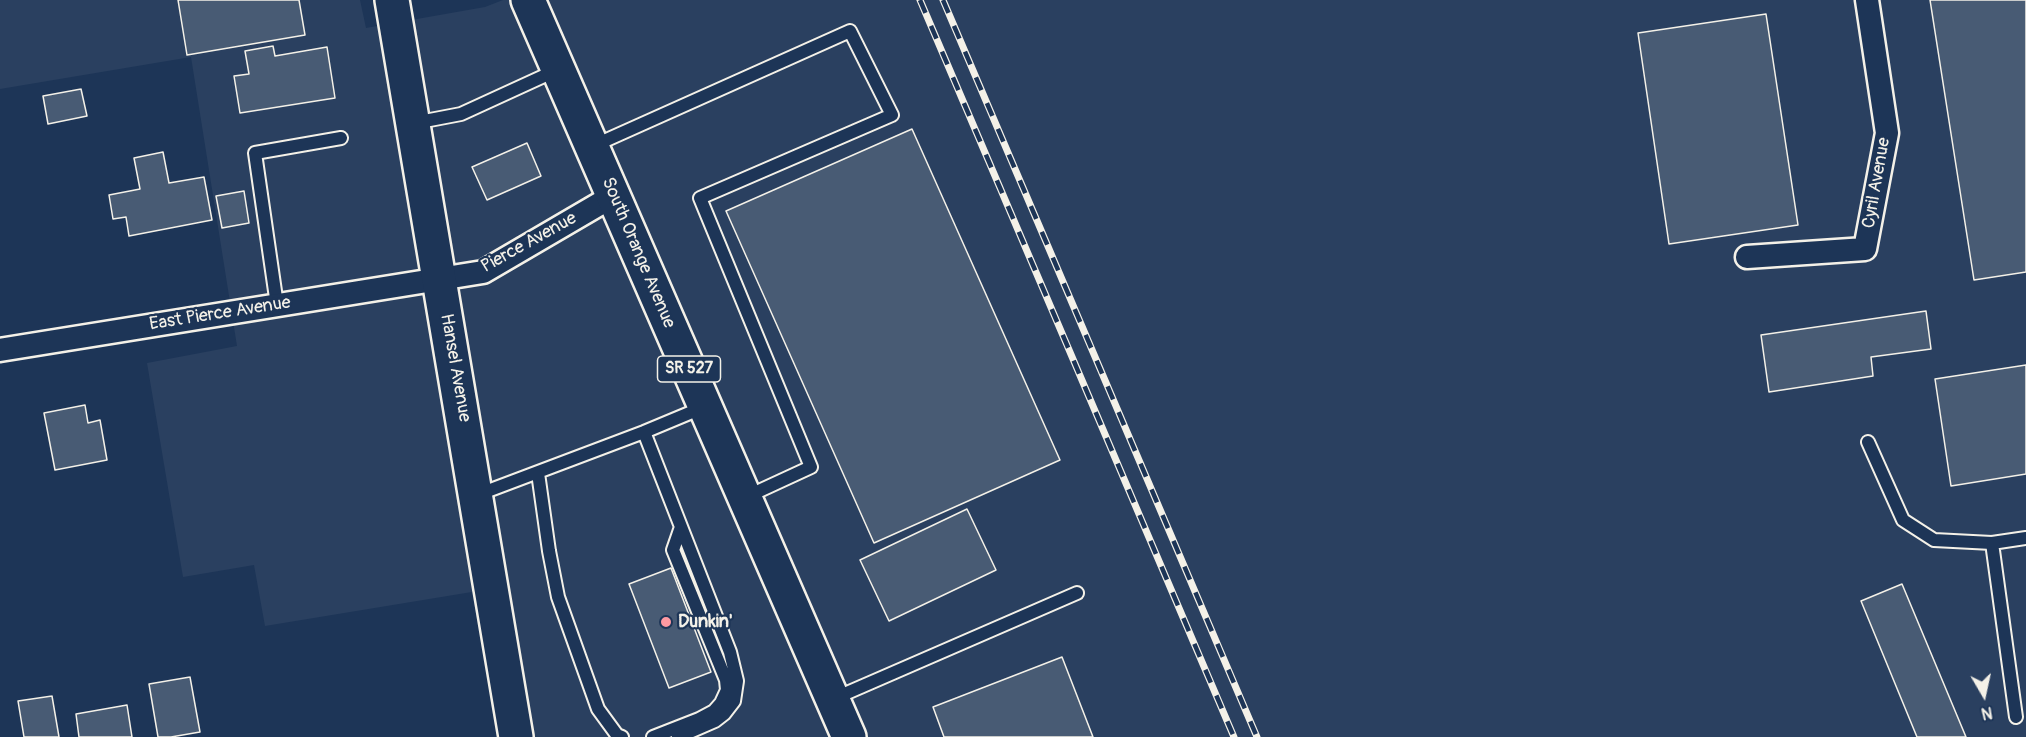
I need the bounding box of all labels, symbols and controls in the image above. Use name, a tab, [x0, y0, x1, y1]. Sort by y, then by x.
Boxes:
street label: Cyril Avenue	[1858, 136, 1896, 230]
street label: South Orange Avenue	[596, 174, 680, 332]
street label: Pierce Avenue	[478, 208, 580, 278]
street label: East Pierce Avenue	[148, 292, 292, 336]
street label: Hansel Avenue	[435, 312, 475, 424]
road number: SR 527	[658, 356, 720, 382]
place label: Dunkin'	[678, 611, 732, 633]
marker: Dunkin'	[659, 615, 673, 629]
north arrow	[1954, 665, 2014, 725]
text: N	[1980, 702, 1994, 724]

